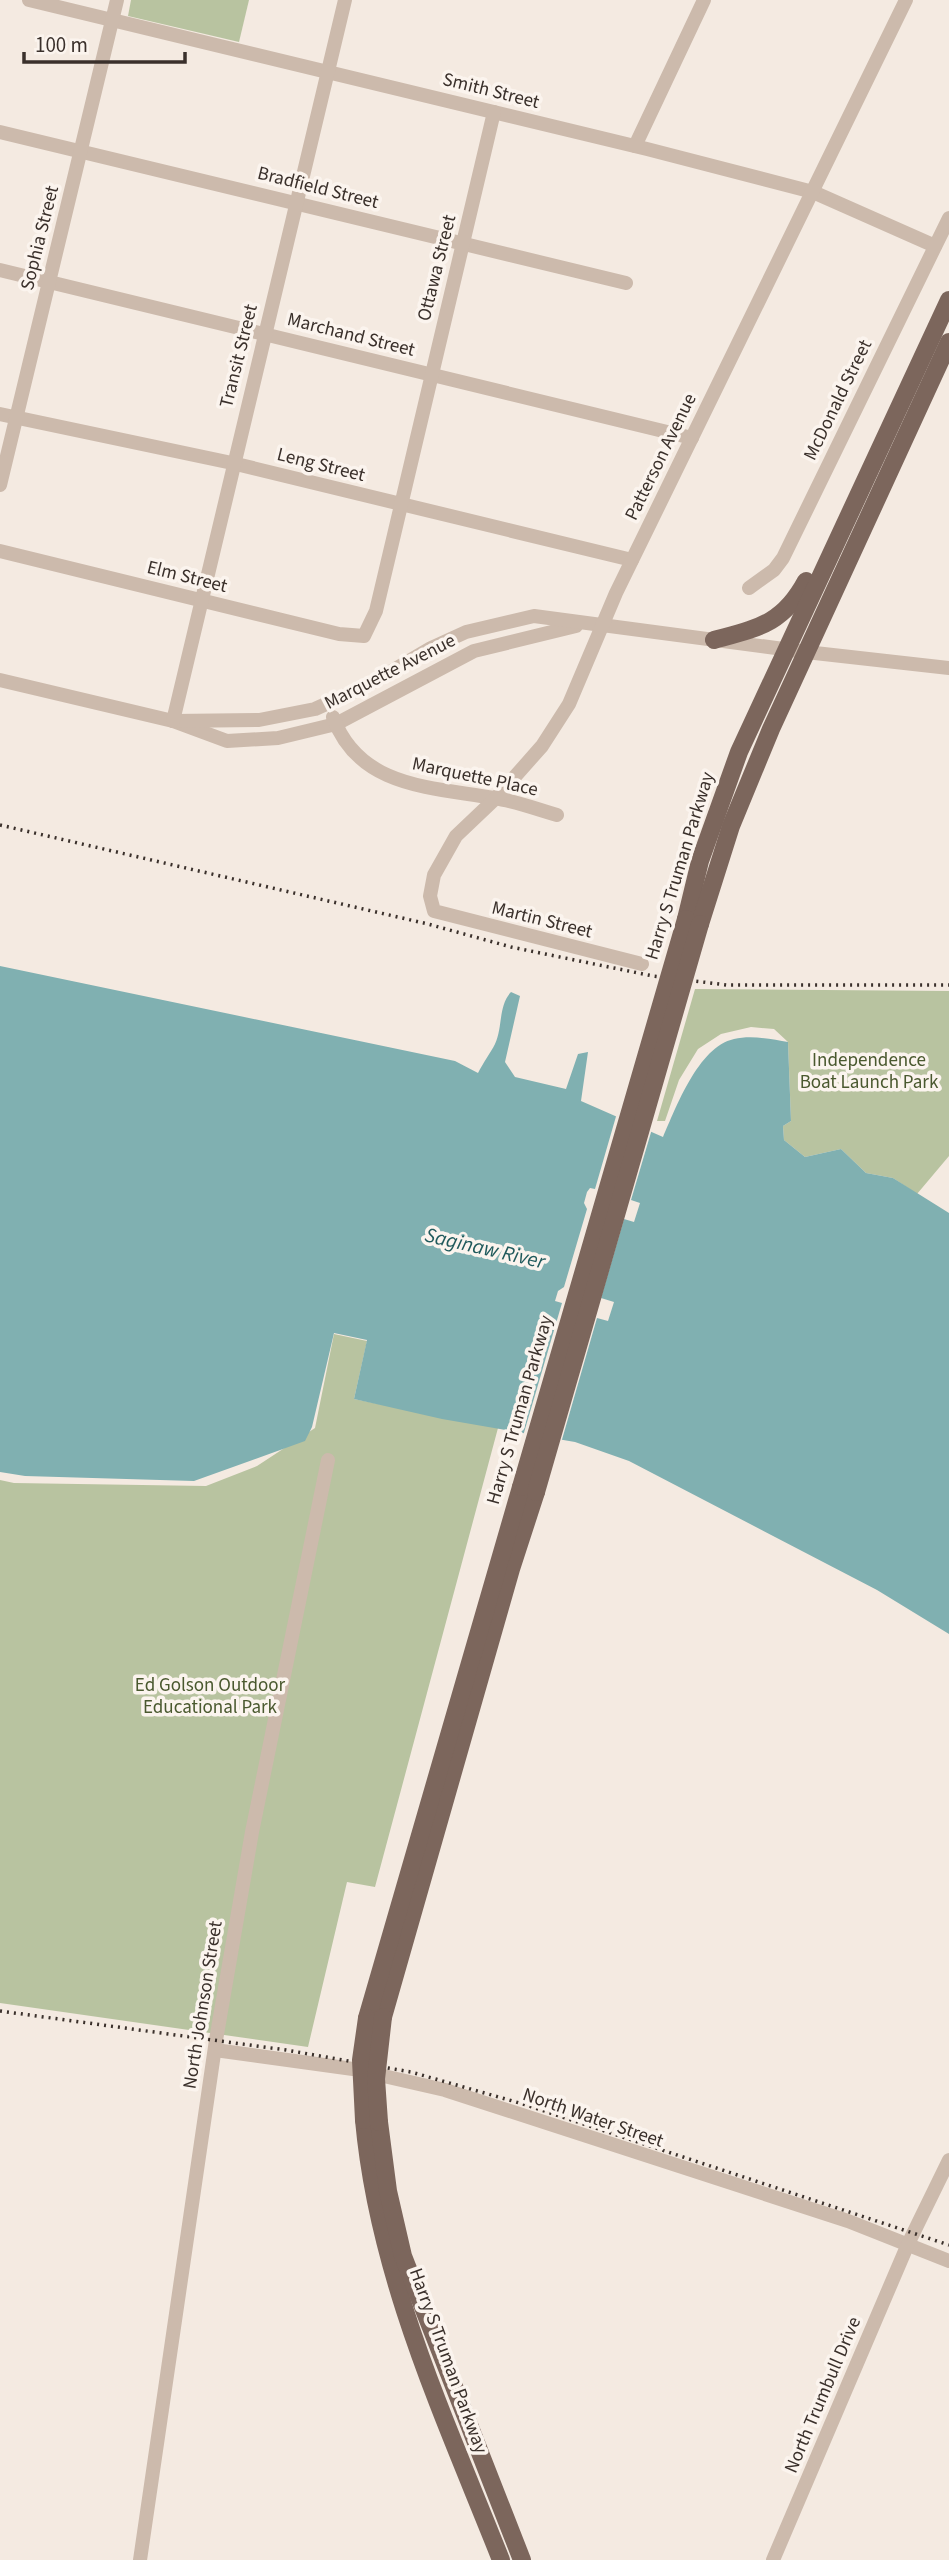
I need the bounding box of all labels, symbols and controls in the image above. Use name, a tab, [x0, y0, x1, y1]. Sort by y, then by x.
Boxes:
scale bar	[24, 21, 186, 65]
text: 100 m	[35, 30, 88, 60]
street label: Smith Street	[440, 66, 543, 116]
street label: Bradfield Street	[255, 160, 382, 216]
street label: Sophia Street	[14, 182, 66, 293]
street label: Ottawa Street	[411, 211, 463, 324]
street label: Transit Street	[213, 301, 265, 411]
street label: Marchand Street	[284, 306, 418, 364]
street label: McDonald Street	[797, 335, 879, 465]
street label: Patterson Avenue	[619, 389, 703, 525]
street label: Leng Street	[274, 441, 368, 489]
street label: Elm Street	[144, 554, 231, 600]
street label: Marquette Avenue	[320, 627, 460, 717]
street label: Marquette Place	[409, 750, 541, 804]
street label: Harry S Truman Parkway	[639, 768, 722, 963]
street label: Martin Street	[489, 894, 596, 946]
park label: Independence Boat Launch Park	[800, 1047, 939, 1096]
water label: Saginaw River	[422, 1220, 549, 1277]
street label: Harry S Truman Parkway	[480, 1312, 560, 1508]
park label: Ed Golson Outdoor Educational Park	[135, 1672, 286, 1721]
street label: North Johnson Street	[176, 1918, 230, 2091]
street label: North Water Street	[519, 2081, 668, 2155]
street label: Harry S Truman Parkway	[402, 2265, 494, 2458]
street label: North Trumbull Drive	[778, 2313, 868, 2477]

